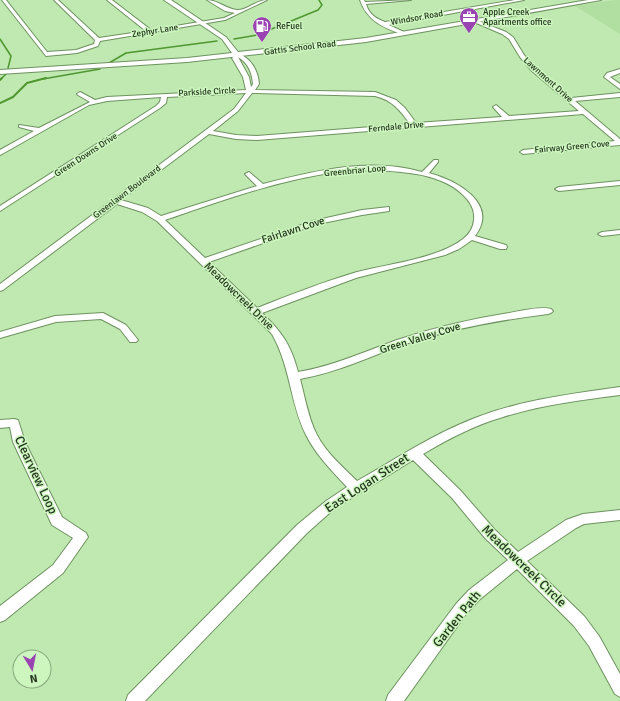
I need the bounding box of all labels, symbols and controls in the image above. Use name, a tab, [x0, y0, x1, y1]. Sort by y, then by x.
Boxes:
office icon: Apple Creek Apartments office	[458, 6, 480, 34]
place label: Apple Creek Apartments office	[483, 7, 552, 28]
street label: Windsor Road	[390, 8, 444, 28]
fuel station icon: ReFuel	[251, 15, 273, 43]
place label: ReFuel	[276, 21, 303, 32]
street label: Zephyr Lane	[131, 22, 180, 40]
street label: Gattis School Road	[263, 38, 337, 58]
street label: Lawnmont Drive	[521, 55, 575, 105]
street label: Parkside Circle	[178, 85, 236, 99]
street label: Ferndale Drive	[368, 119, 425, 135]
street label: Green Downs Drive	[53, 130, 120, 179]
street label: Fairway Green Cove	[534, 138, 610, 156]
street label: Greenlawn Boulevard	[91, 163, 163, 221]
street label: Greenbriar Loop	[324, 163, 387, 179]
street label: Fairlawn Cove	[260, 214, 326, 246]
street label: Meadowcreek Drive	[201, 259, 277, 333]
street label: Green Valley Cove	[378, 320, 462, 356]
street label: Clearview Loop	[11, 433, 61, 517]
street label: East Logan Street	[322, 450, 413, 516]
street label: Meadowcreek Circle	[478, 521, 570, 611]
street label: Garden Path	[429, 587, 485, 651]
north arrow	[12, 649, 52, 689]
text: N	[29, 671, 39, 685]

